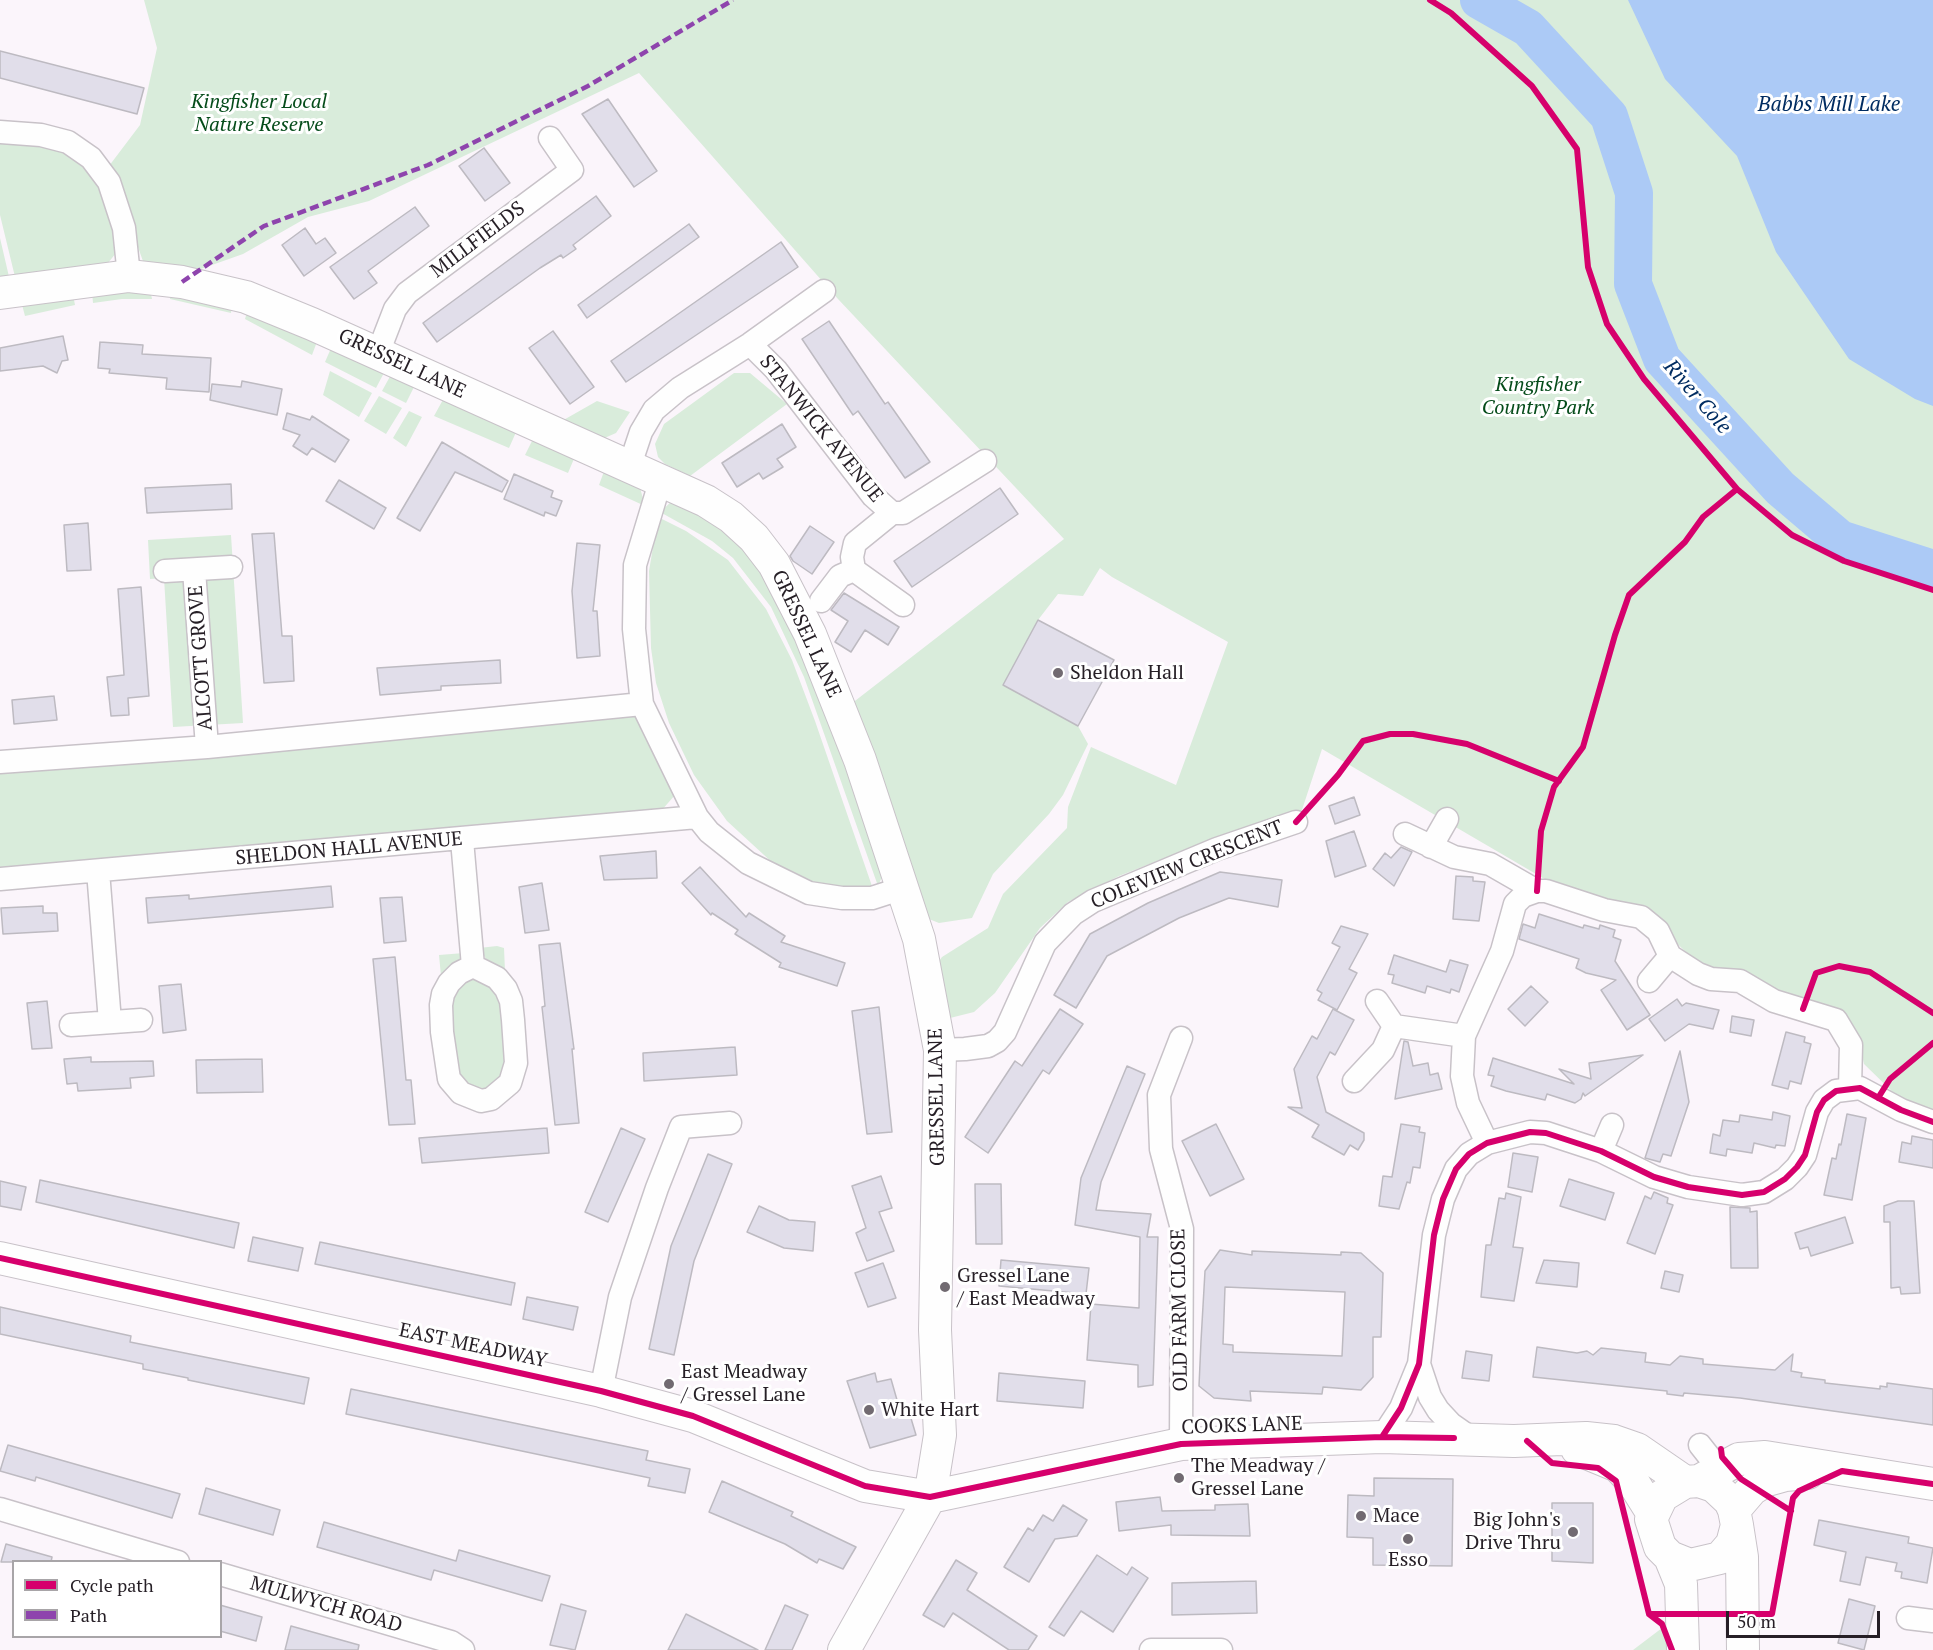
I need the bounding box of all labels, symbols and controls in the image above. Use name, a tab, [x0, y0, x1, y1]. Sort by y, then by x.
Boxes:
park label: Kingfisher Local Nature Reserve	[191, 90, 327, 137]
water label: Babbs Mill Lake	[1758, 92, 1900, 118]
street label: MILLFIELDS	[426, 197, 530, 283]
street label: GRESSEL LANE	[334, 324, 470, 404]
street label: STANWICK AVENUE	[754, 350, 888, 508]
water label: River Cole	[1658, 355, 1736, 439]
park label: Kingfisher Country Park	[1482, 373, 1594, 420]
street label: GRESSEL LANE	[766, 566, 846, 702]
street label: ALCOTT GROVE	[184, 585, 218, 731]
place label: Sheldon Hall	[1070, 661, 1184, 685]
marker: Sheldon Hall	[1051, 666, 1065, 680]
street label: COLEVIEW CRESCENT	[1087, 815, 1287, 915]
street label: SHELDON HALL AVENUE	[234, 827, 464, 871]
street label: GRESSEL LANE	[924, 1028, 950, 1166]
street label: OLD FARM CLOSE	[1167, 1228, 1193, 1392]
place label: Gressel Lane / East Meadway	[957, 1264, 1095, 1311]
marker: Gressel Lane / East Meadway	[938, 1280, 952, 1294]
street label: EAST MEADWAY	[397, 1319, 549, 1373]
place label: East Meadway / Gressel Lane	[681, 1360, 807, 1407]
marker: East Meadway / Gressel Lane	[662, 1377, 676, 1391]
place label: White Hart	[881, 1398, 980, 1422]
marker: White Hart	[862, 1403, 876, 1417]
street label: COOKS LANE	[1181, 1412, 1303, 1440]
place label: The Meadway / Gressel Lane	[1191, 1454, 1325, 1501]
marker: The Meadway / Gressel Lane	[1172, 1471, 1186, 1485]
place label: Mace	[1373, 1504, 1419, 1528]
place label: Big John's Drive Thru	[1465, 1508, 1561, 1555]
marker: Mace	[1354, 1509, 1368, 1523]
marker: Big John's Drive Thru	[1566, 1525, 1580, 1539]
marker: Esso	[1401, 1532, 1415, 1546]
place label: Esso	[1388, 1548, 1428, 1572]
legend	[12, 1560, 222, 1638]
street label: MULWYCH ROAD	[247, 1572, 405, 1638]
text: Cycle path	[70, 1573, 154, 1597]
scale bar	[1729, 1599, 1884, 1637]
text: Path	[70, 1603, 107, 1627]
text: 50 m	[1737, 1609, 1776, 1633]

